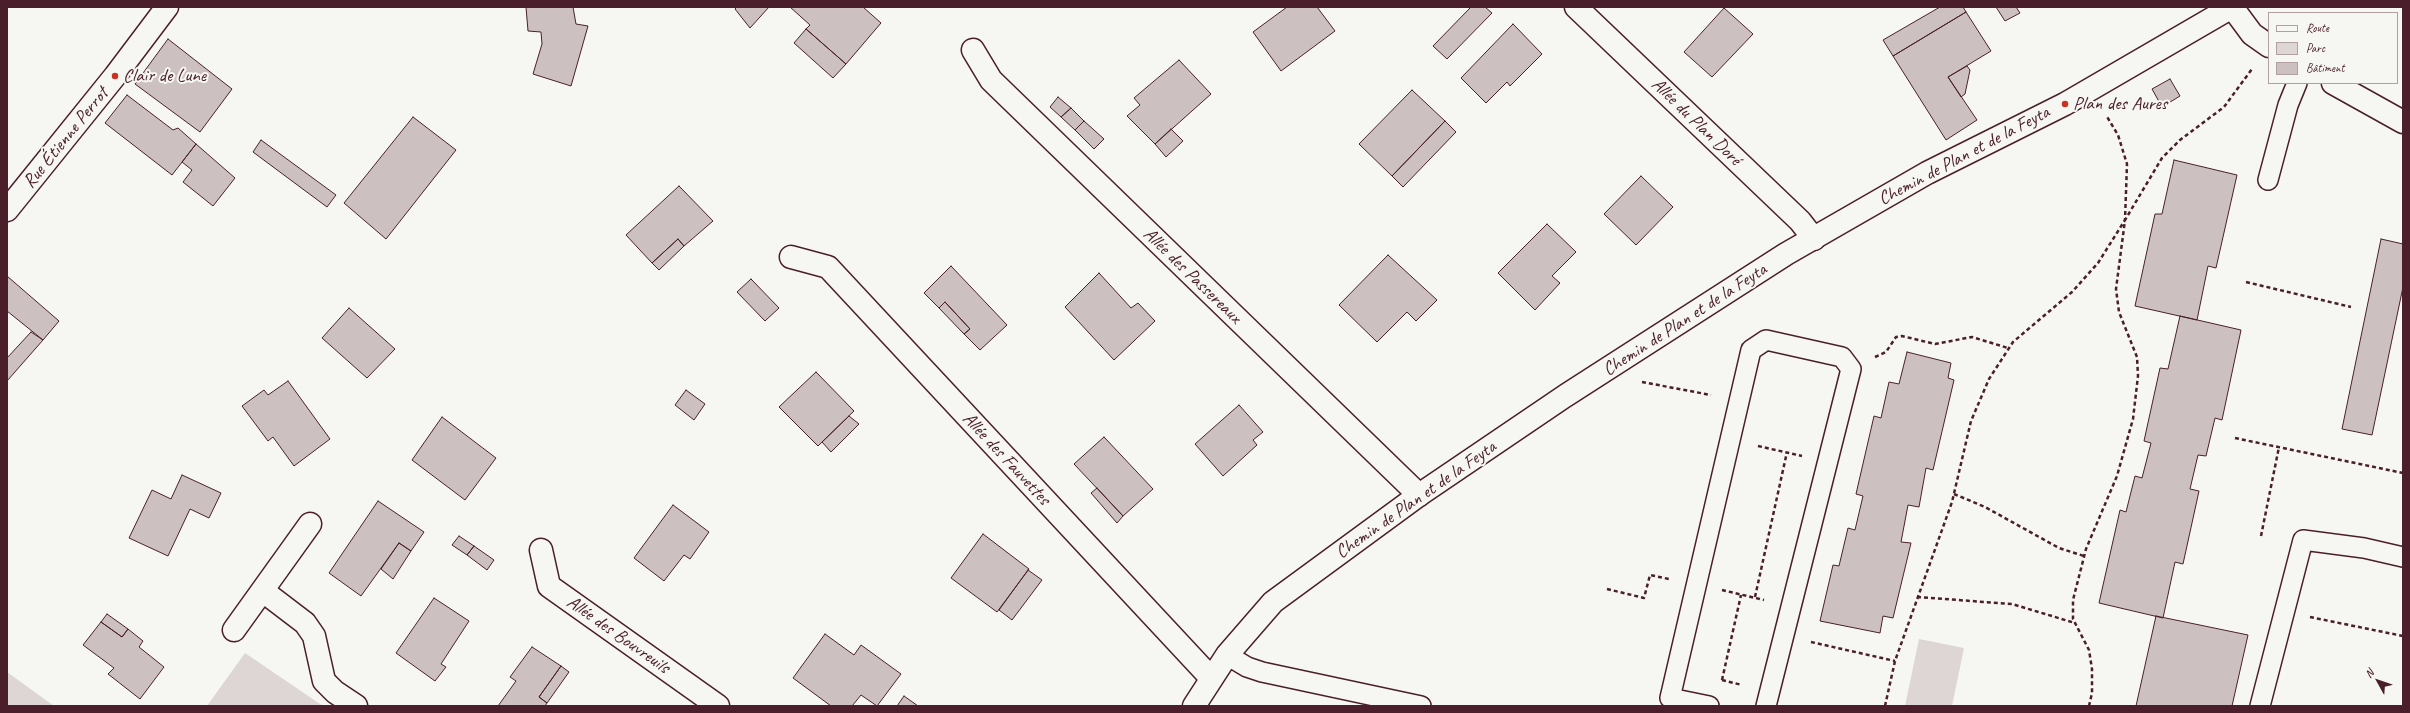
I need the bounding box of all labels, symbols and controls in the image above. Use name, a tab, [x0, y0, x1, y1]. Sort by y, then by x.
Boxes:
legend	[2268, 12, 2398, 84]
text: Route	[2306, 20, 2329, 36]
text: Parc	[2306, 40, 2325, 56]
text: Bâtiment	[2306, 60, 2344, 76]
place label: Clair de Lune	[123, 65, 206, 87]
marker: Clair de Lune	[110, 71, 120, 81]
street label: Allée du Plan Doré	[1646, 73, 1746, 171]
street label: Rue Étienne Perrot	[18, 83, 114, 193]
place label: Plan des Aures	[2073, 93, 2167, 115]
marker: Plan des Aures	[2060, 99, 2070, 109]
street label: Chemin de Plan et de la Feyta	[1875, 101, 2053, 211]
street label: Allée des Passereaux	[1138, 223, 1246, 329]
street label: Chemin de Plan et de la Feyta	[1599, 259, 1771, 381]
street label: Allée des Fauvettes	[957, 408, 1055, 510]
street label: Chemin de Plan et de la Feyta	[1331, 436, 1501, 564]
street label: Allée des Bouvreuils	[562, 591, 674, 679]
north arrow	[2358, 661, 2398, 701]
text: N	[2361, 666, 2376, 680]

